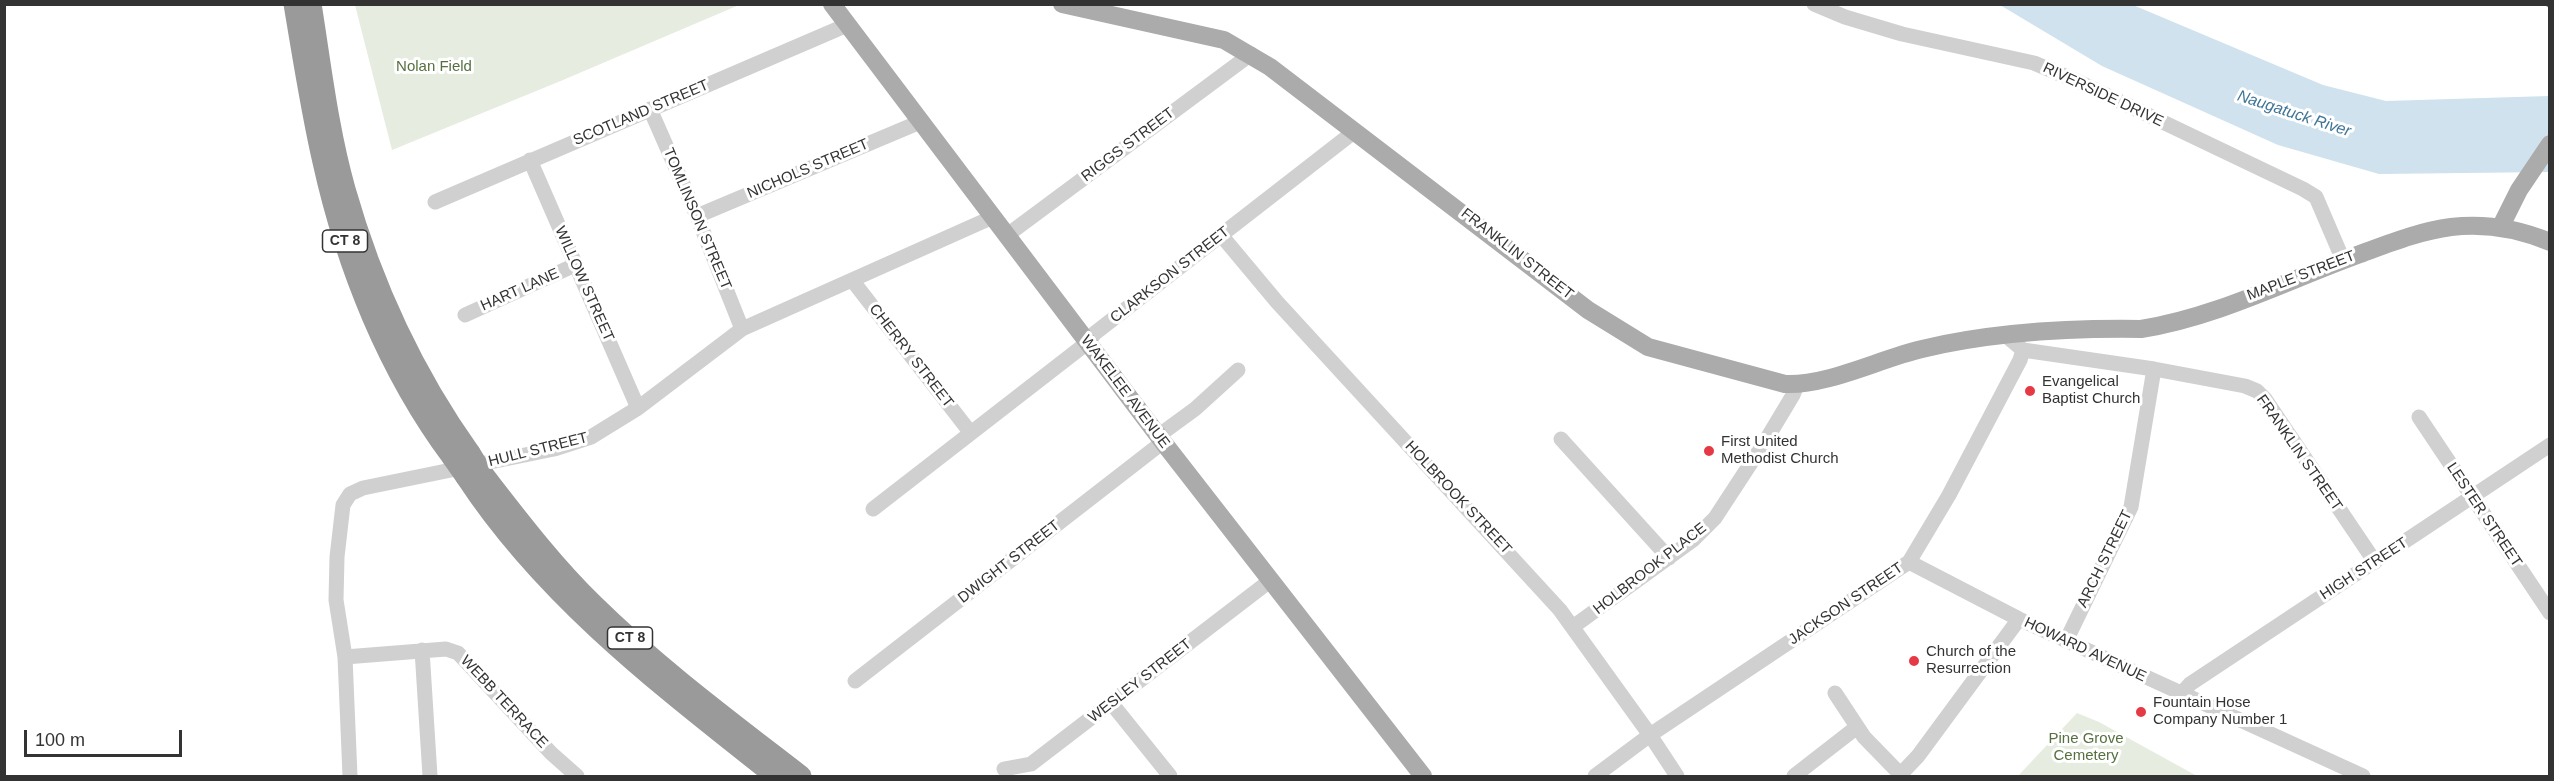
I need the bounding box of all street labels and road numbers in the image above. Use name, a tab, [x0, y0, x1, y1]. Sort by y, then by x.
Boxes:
street label: RIVERSIDE DRIVE	[2040, 59, 2166, 131]
street label: SCOTLAND STREET	[571, 76, 711, 150]
street label: RIGGS STREET	[1078, 104, 1178, 186]
street label: NICHOLS STREET	[745, 135, 871, 203]
street label: TOMLINSON STREET	[659, 145, 735, 293]
street label: FRANKLIN STREET	[1457, 205, 1577, 303]
street label: CLARKSON STREET	[1107, 223, 1233, 327]
street label: WILLOW STREET	[551, 224, 617, 344]
road number: CT 8	[322, 230, 368, 252]
street label: MAPLE STREET	[2244, 247, 2358, 305]
street label: HART LANE	[478, 265, 562, 315]
street label: CHERRY STREET	[865, 301, 957, 411]
street label: WAKELEE AVENUE	[1077, 332, 1173, 452]
street label: FRANKLIN STREET	[2252, 392, 2346, 514]
street label: HULL STREET	[486, 429, 590, 471]
street label: HOLBROOK STREET	[1401, 438, 1515, 558]
street label: LESTER STREET	[2443, 460, 2525, 570]
street label: ARCH STREET	[2074, 507, 2136, 611]
street label: DWIGHT STREET	[955, 517, 1063, 607]
street label: HOLBROOK PLACE	[1590, 519, 1710, 619]
street label: HIGH STREET	[2317, 534, 2411, 604]
street label: JACKSON STREET	[1785, 559, 1907, 649]
street label: HOWARD AVENUE	[2021, 614, 2149, 686]
road number: CT 8	[608, 627, 652, 649]
street label: WESLEY STREET	[1085, 635, 1195, 727]
street label: WEBB TERRACE	[456, 652, 552, 752]

